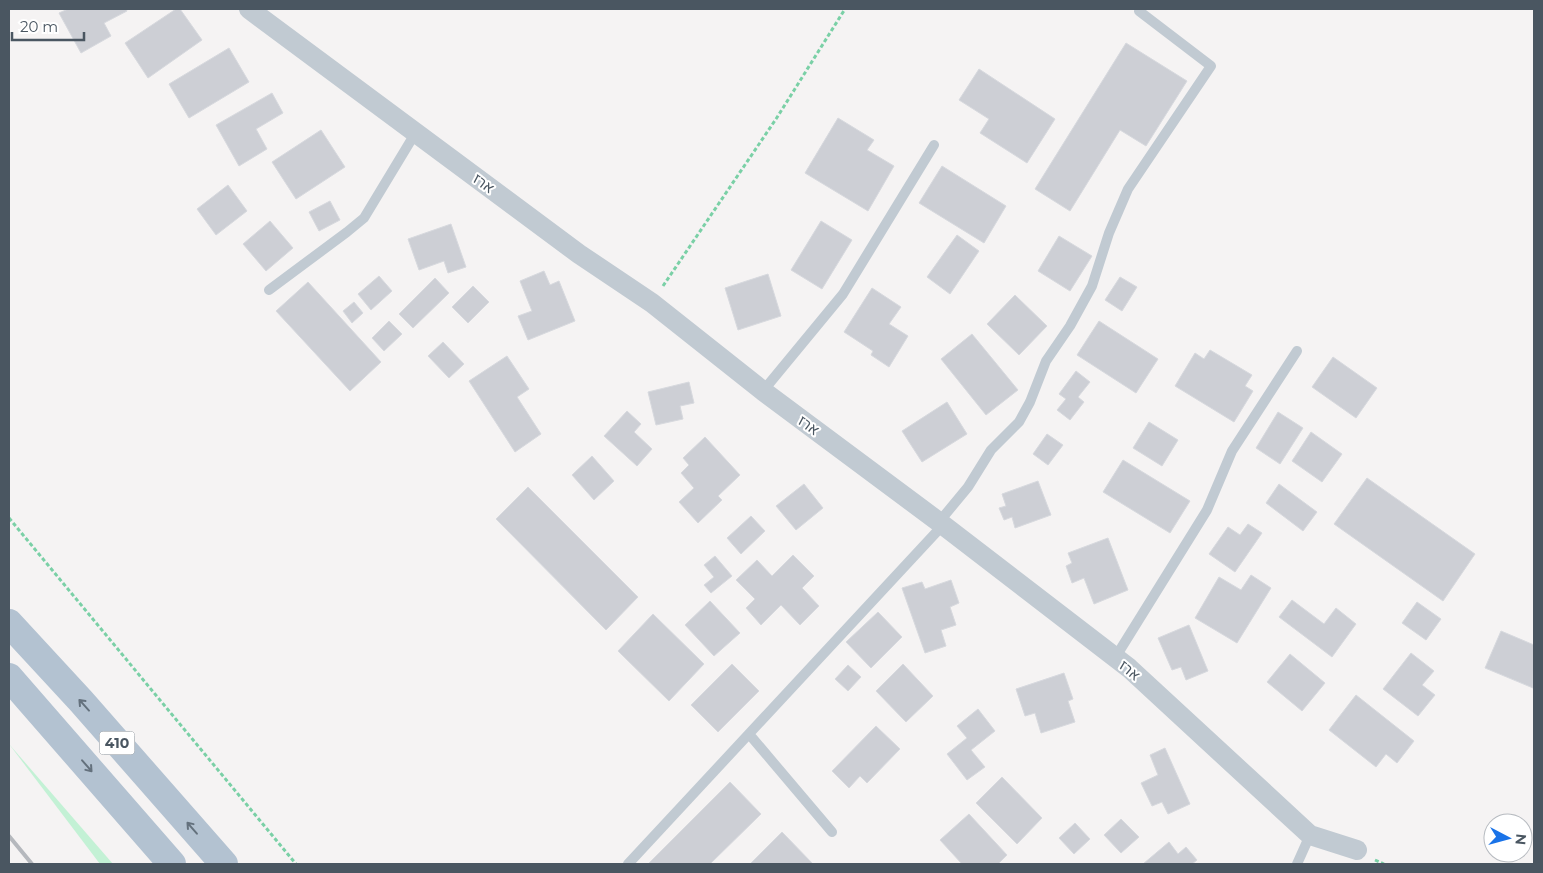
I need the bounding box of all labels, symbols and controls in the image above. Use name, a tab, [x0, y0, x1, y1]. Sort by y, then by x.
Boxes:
scale bar	[12, 10, 85, 42]
text: 20 m	[20, 17, 58, 36]
street label: ארז	[469, 169, 499, 197]
street label: ארז	[794, 411, 824, 439]
street label: ארז	[1115, 656, 1145, 684]
one-way arrow	[79, 699, 90, 712]
road number: 410	[100, 731, 134, 754]
one-way arrow	[81, 760, 93, 773]
north arrow	[1483, 813, 1533, 863]
one-way arrow	[186, 821, 197, 834]
text: N	[1511, 833, 1530, 846]

